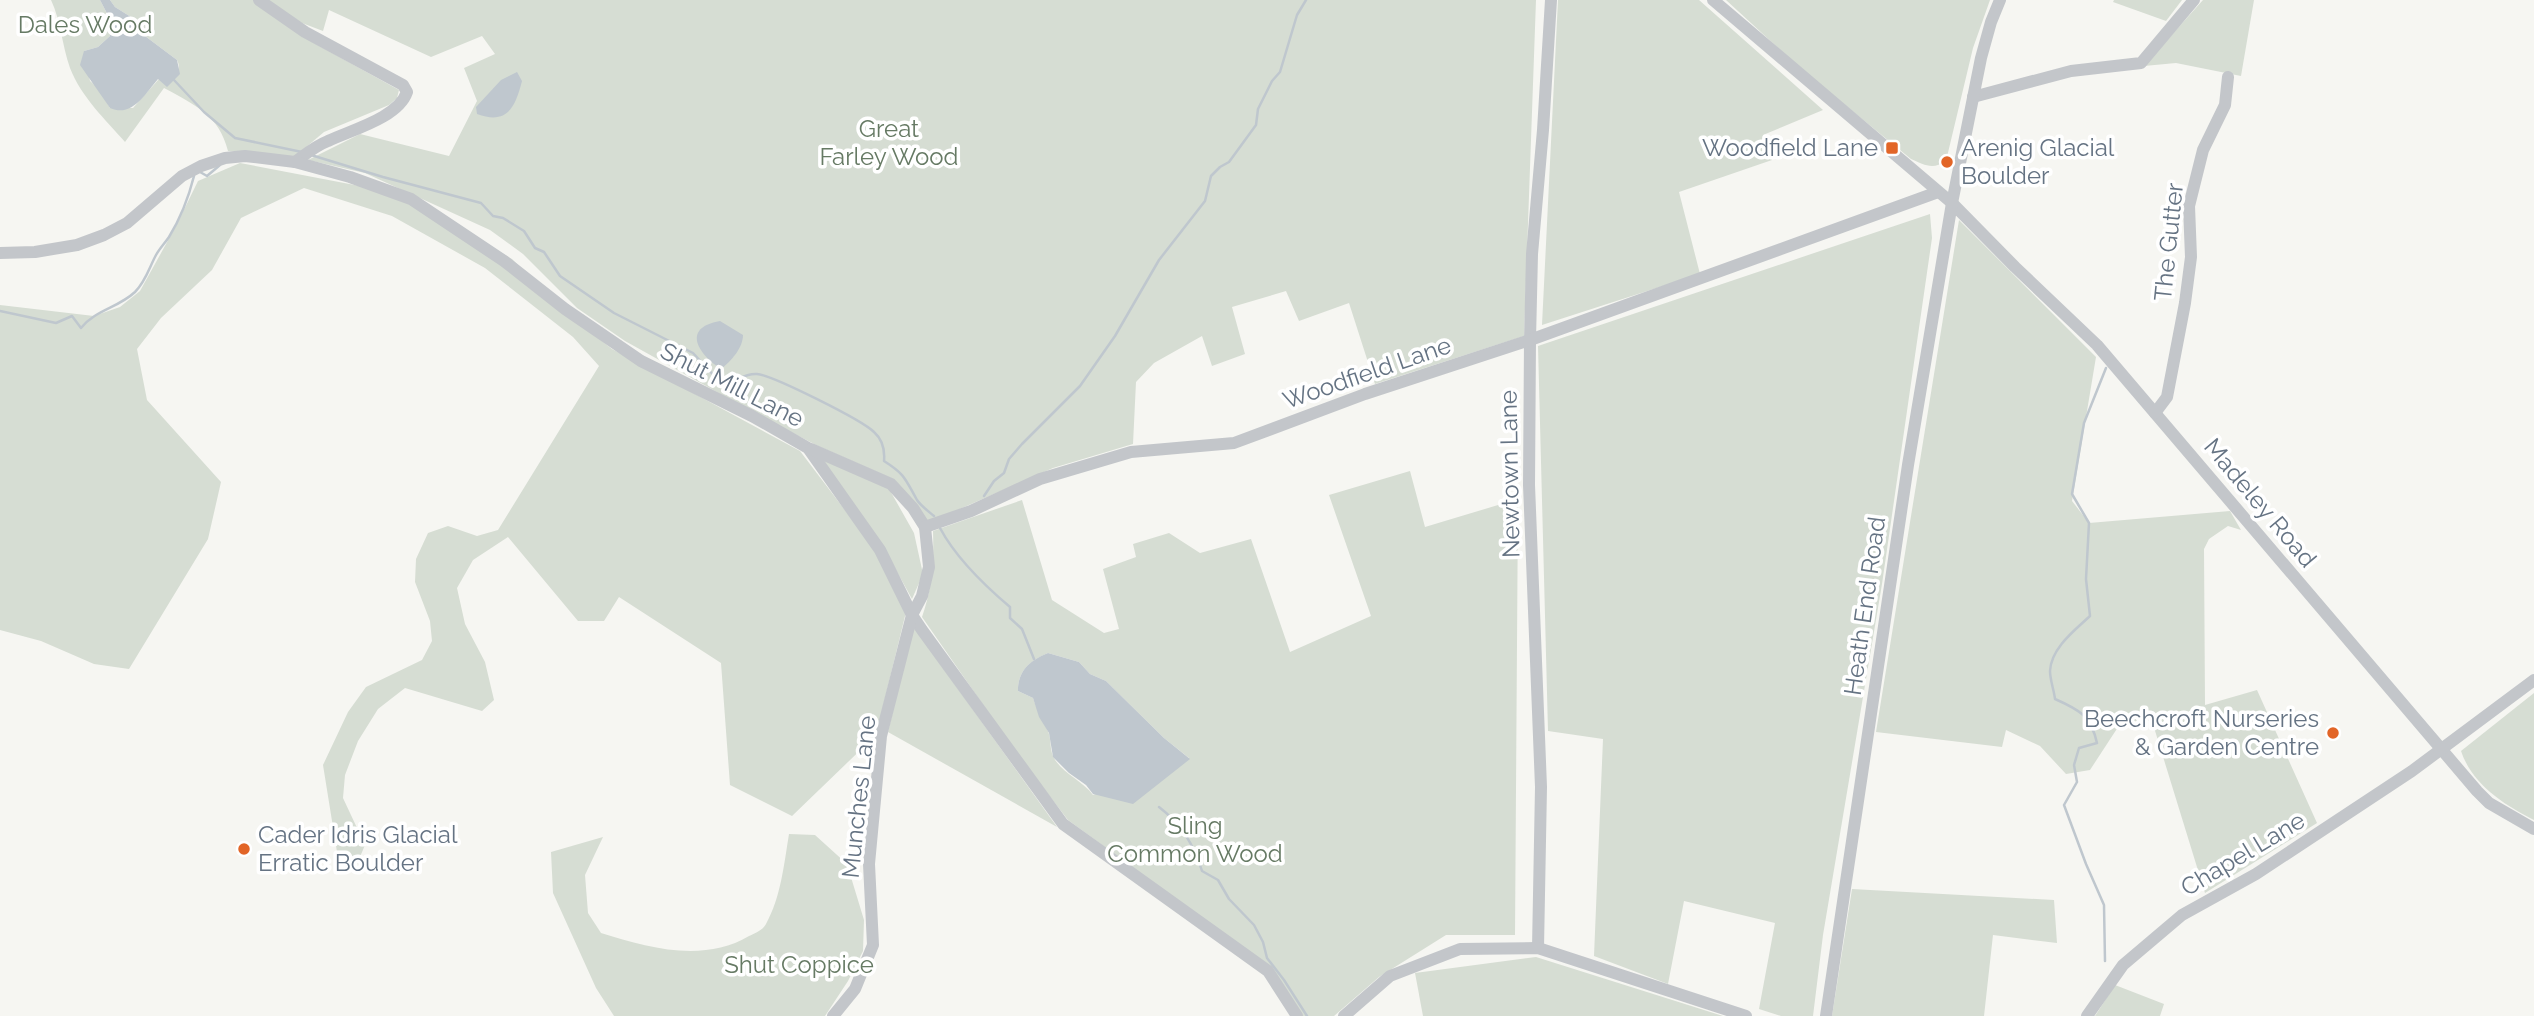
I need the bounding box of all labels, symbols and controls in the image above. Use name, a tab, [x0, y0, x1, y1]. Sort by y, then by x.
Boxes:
park label: Dales Wood	[18, 10, 152, 39]
park label: Great Farley Wood	[820, 114, 958, 171]
place label: Woodfield Lane	[1702, 133, 1878, 162]
place label: Arenig Glacial Boulder	[1961, 133, 2115, 190]
marker: Woodfield Lane	[1884, 140, 1900, 156]
marker: Arenig Glacial Boulder	[1939, 154, 1955, 170]
street label: The Gutter	[2148, 181, 2189, 302]
street label: Woodfield Lane	[1279, 330, 1455, 415]
street label: Shut Mill Lane	[656, 336, 809, 433]
street label: Newtown Lane	[1494, 390, 1525, 558]
street label: Madeley Road	[2198, 432, 2323, 573]
street label: Heath End Road	[1838, 515, 1891, 697]
place label: Beechcroft Nurseries & Garden Centre	[2084, 704, 2319, 761]
street label: Munches Lane	[836, 714, 881, 880]
marker: Beechcroft Nurseries & Garden Centre	[2325, 725, 2341, 741]
street label: Chapel Lane	[2175, 805, 2310, 902]
park label: Sling Common Wood	[1107, 811, 1283, 868]
place label: Cader Idris Glacial Erratic Boulder	[258, 820, 458, 877]
marker: Cader Idris Glacial Erratic Boulder	[236, 841, 252, 857]
park label: Shut Coppice	[724, 950, 874, 979]

